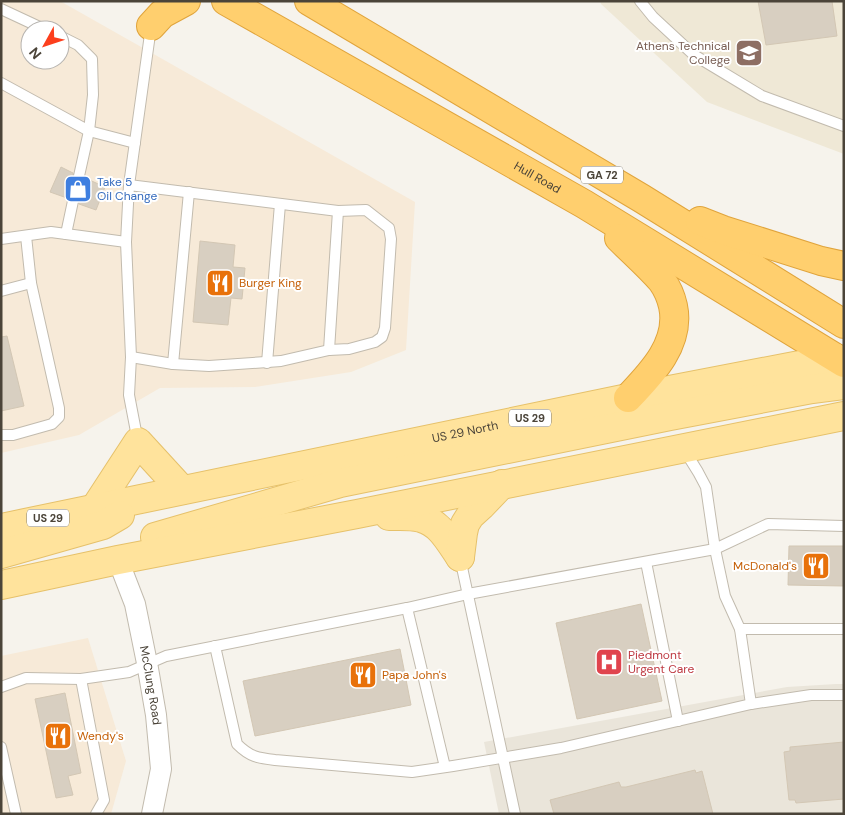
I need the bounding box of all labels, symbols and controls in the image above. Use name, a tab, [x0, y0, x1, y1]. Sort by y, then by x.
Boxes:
north arrow	[20, 20, 70, 70]
place label: Athens Technical College	[636, 38, 730, 68]
school or university icon: Athens Technical College	[734, 38, 764, 68]
text: N	[25, 44, 45, 63]
street label: Hull Road	[511, 158, 564, 197]
road number: GA 72	[581, 166, 623, 184]
shop icon: Take 5 Oil Change	[63, 174, 93, 204]
place label: Take 5 Oil Change	[97, 174, 157, 204]
restaurant icon: Burger King	[205, 268, 235, 298]
place label: Burger King	[239, 275, 302, 291]
road number: US 29	[509, 409, 551, 426]
street label: US 29 North	[431, 417, 500, 446]
road number: US 29	[27, 509, 69, 526]
restaurant icon: McDonald's	[801, 551, 831, 581]
place label: McDonald's	[733, 558, 797, 574]
street label: McClung Road	[136, 644, 165, 726]
hospital icon: Piedmont Urgent Care	[594, 647, 624, 677]
place label: Piedmont Urgent Care	[628, 647, 695, 677]
restaurant icon: Papa John's	[348, 660, 378, 690]
place label: Papa John's	[382, 667, 447, 683]
restaurant icon: Wendy's	[43, 721, 73, 751]
place label: Wendy's	[77, 728, 124, 744]

